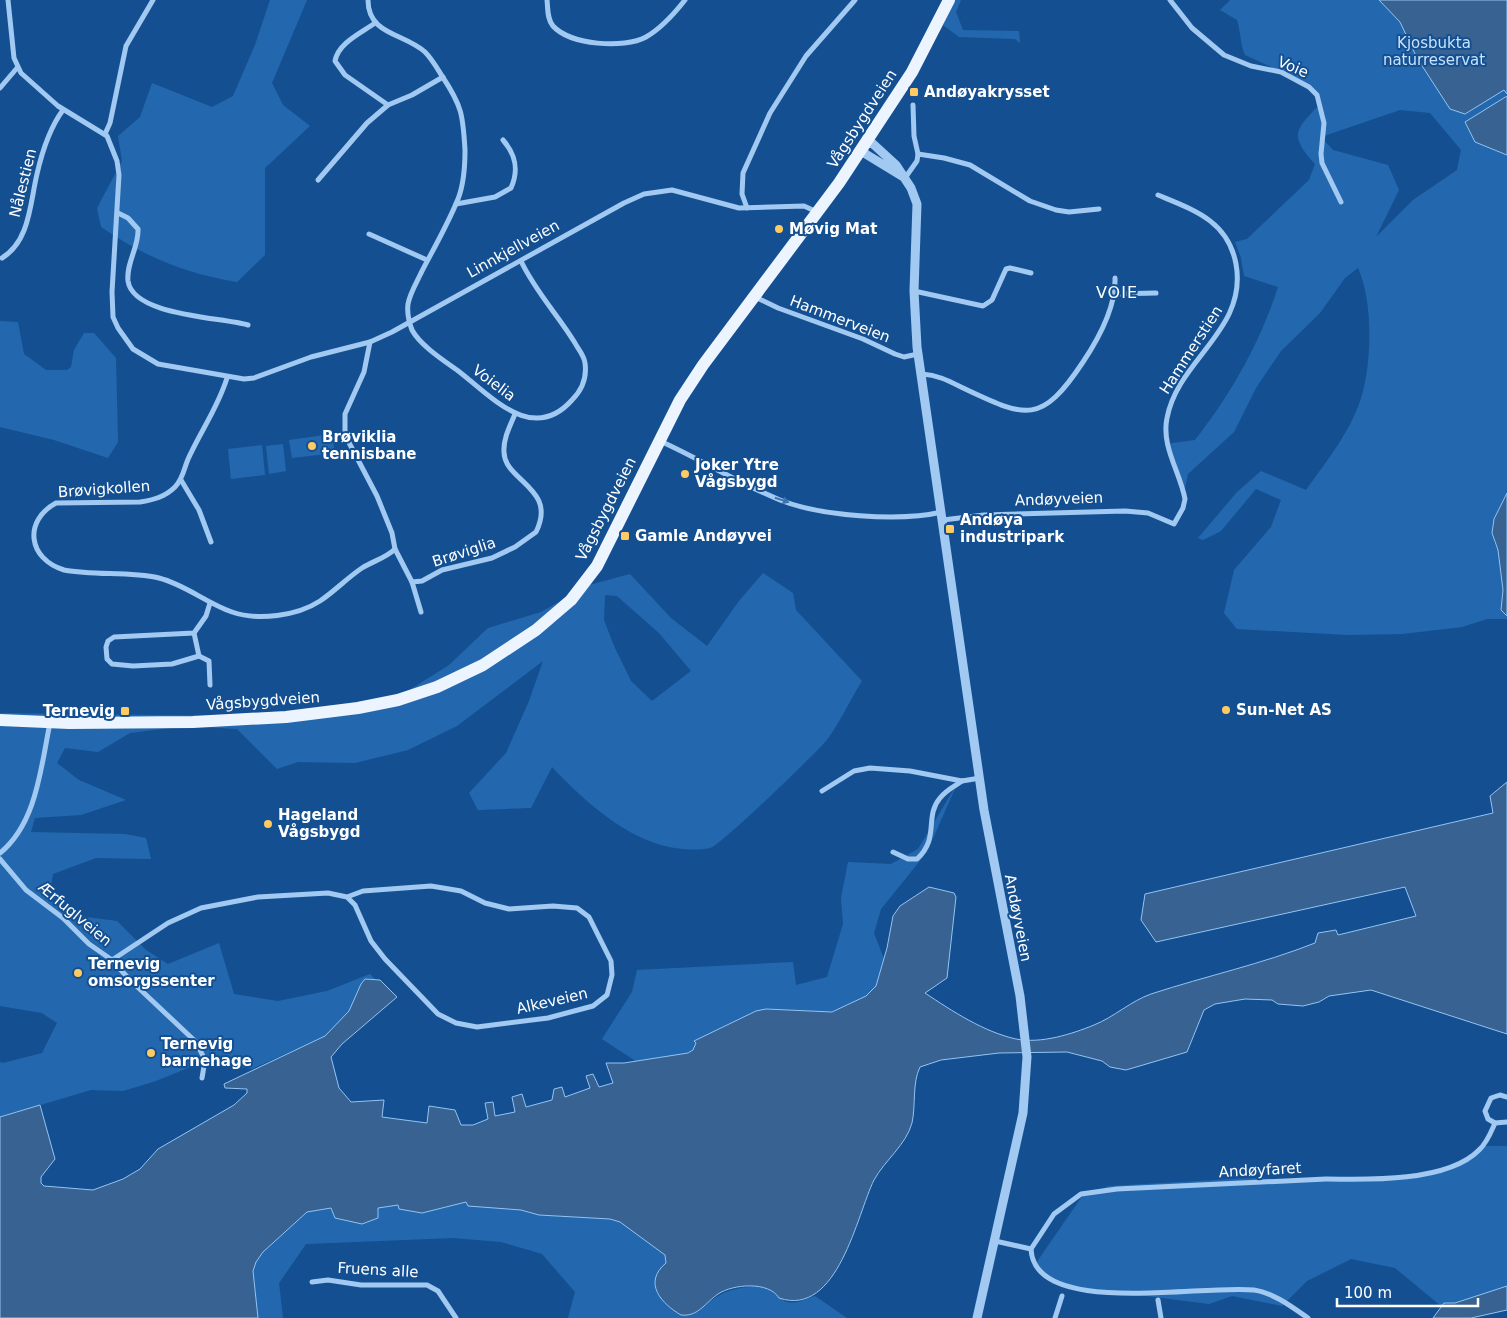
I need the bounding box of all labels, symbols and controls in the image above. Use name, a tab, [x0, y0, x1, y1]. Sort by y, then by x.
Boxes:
park label: Kjosbukta naturreservat	[1383, 34, 1485, 69]
street label: Voie	[1275, 53, 1311, 81]
street label: Vågsbygdveien	[823, 66, 901, 172]
place label: Andøyakrysset	[924, 83, 1050, 101]
marker: Andøyakrysset	[908, 86, 920, 98]
street label: Nålestien	[6, 147, 40, 219]
street label: Linnkjellveien	[464, 216, 562, 282]
place label: Møvig Mat	[789, 220, 877, 238]
marker: Møvig Mat	[773, 223, 785, 235]
district label: VOIE	[1096, 283, 1138, 302]
street label: Hammerveien	[787, 292, 893, 346]
street label: Hammerstien	[1156, 302, 1226, 398]
street label: Voielia	[469, 361, 519, 405]
place label: Brøviklia tennisbane	[322, 428, 416, 463]
marker: Brøviklia tennisbane	[306, 440, 318, 452]
street label: Vågsbygdveien	[572, 454, 640, 564]
place label: Joker Ytre Vågsbygd	[694, 456, 779, 491]
marker: Joker Ytre Vågsbygd	[679, 468, 691, 480]
street label: Brøvigkollen	[57, 477, 151, 501]
street label: Andøyveien	[1015, 488, 1103, 510]
one-way arrow	[774, 496, 789, 504]
place label: Andøya industripark	[960, 511, 1065, 546]
marker: Andøya industripark	[944, 523, 956, 535]
place label: Gamle Andøyvei	[635, 527, 772, 545]
marker: Gamle Andøyvei	[619, 530, 631, 542]
street label: Brøviglia	[430, 533, 498, 571]
street label: Vågsbygdveien	[205, 688, 321, 714]
place label: Sun-Net AS	[1236, 701, 1332, 719]
place label: Ternevig	[43, 702, 115, 720]
marker: Sun-Net AS	[1220, 704, 1232, 716]
marker: Ternevig	[119, 705, 131, 717]
place label: Hageland Vågsbygd	[278, 806, 361, 841]
marker: Hageland Vågsbygd	[262, 818, 274, 830]
street label: Andøyveien	[1001, 873, 1035, 963]
street label: Ærfuglveien	[35, 878, 115, 950]
place label: Ternevig omsorgssenter	[88, 955, 215, 990]
marker: Ternevig omsorgssenter	[72, 967, 84, 979]
street label: Alkeveien	[514, 984, 590, 1018]
place label: Ternevig barnehage	[161, 1035, 252, 1070]
marker: Ternevig barnehage	[145, 1047, 157, 1059]
street label: Andøyfaret	[1218, 1159, 1302, 1181]
street label: Fruens alle	[337, 1259, 419, 1281]
scale bar	[1337, 1276, 1478, 1308]
text: 100 m	[1344, 1284, 1392, 1302]

